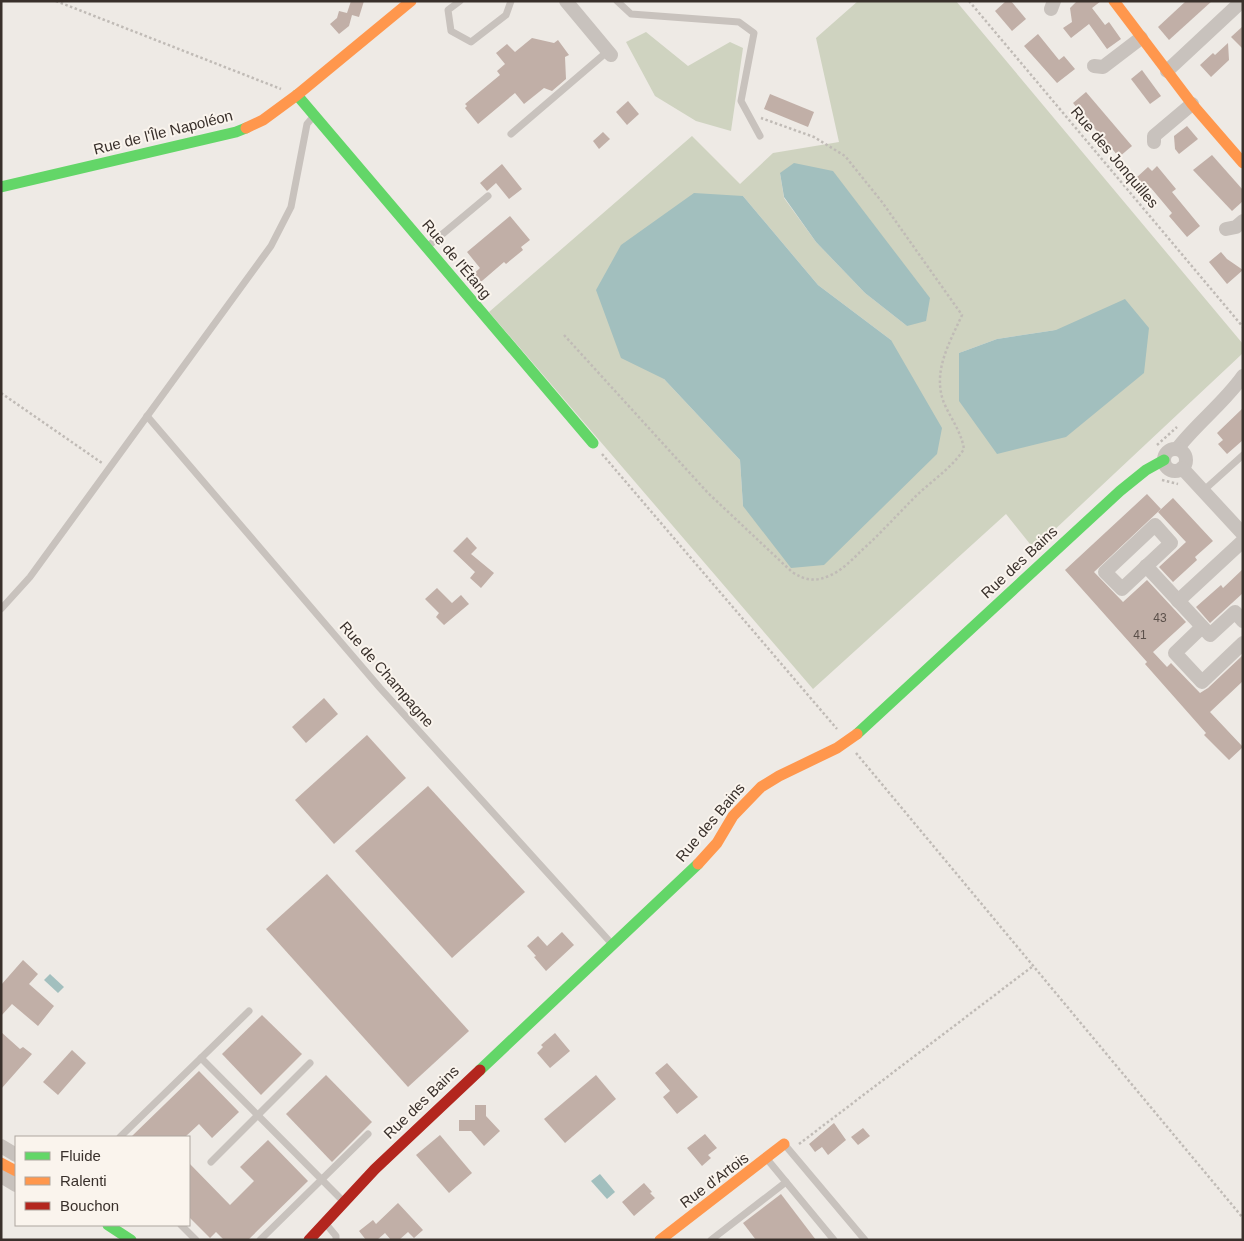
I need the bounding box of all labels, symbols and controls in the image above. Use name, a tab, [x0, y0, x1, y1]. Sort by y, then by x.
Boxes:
street label: Rue des Jonquilles	[1068, 103, 1162, 211]
street label: Rue de l'Île Napoléon	[92, 106, 234, 158]
street label: Rue de l'Étang	[419, 216, 495, 302]
street label: Rue des Bains	[978, 523, 1060, 601]
house number: 43	[1153, 611, 1167, 625]
street label: Rue de Champagne	[337, 618, 437, 730]
house number: 41	[1133, 628, 1147, 642]
street label: Rue des Bains	[672, 779, 748, 865]
street label: Rue des Bains	[380, 1062, 462, 1142]
legend	[15, 1136, 190, 1226]
text: Fluide	[60, 1147, 101, 1164]
street label: Rue d'Artois	[676, 1149, 752, 1211]
text: Ralenti	[60, 1172, 107, 1189]
text: Bouchon	[60, 1197, 119, 1214]

